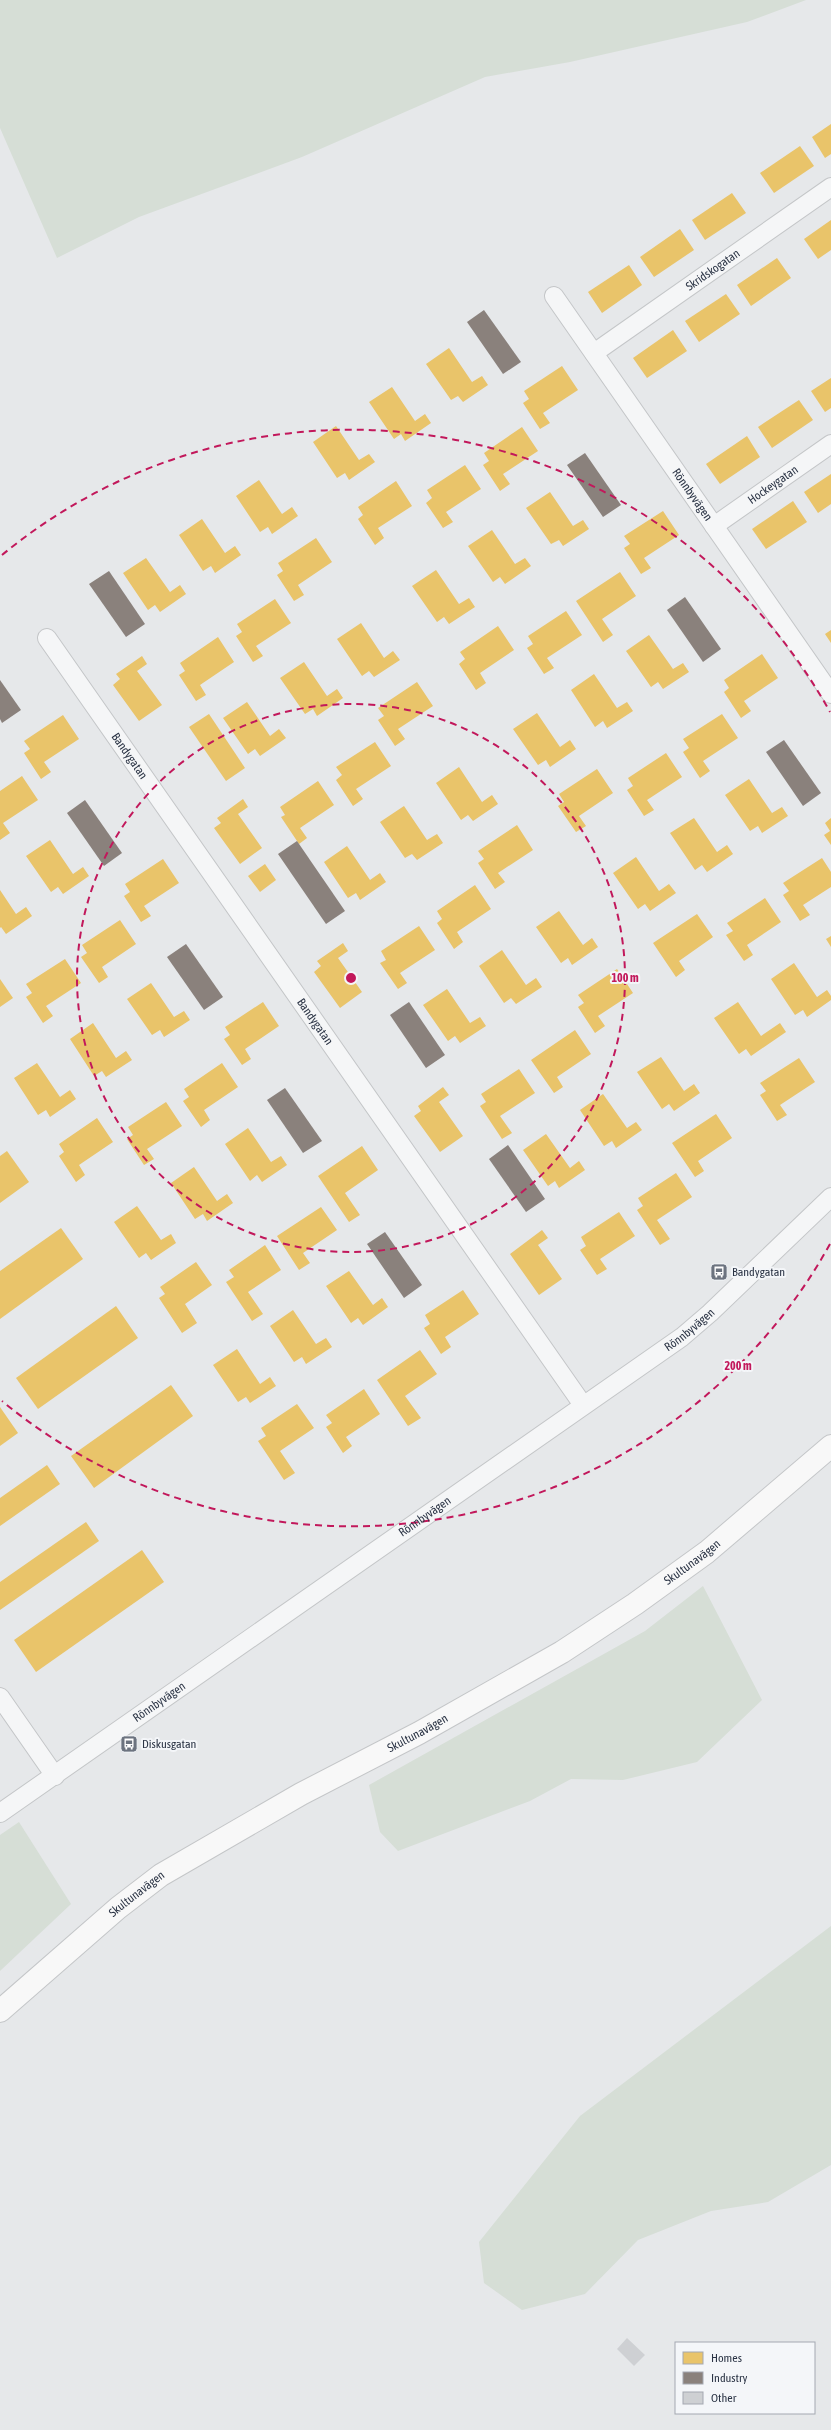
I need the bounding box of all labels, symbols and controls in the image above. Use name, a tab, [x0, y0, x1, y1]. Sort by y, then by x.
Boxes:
street label: Skridskogatan	[683, 246, 742, 294]
street label: Hockeygatan	[745, 462, 801, 507]
street label: Rönnbyvägen	[669, 466, 715, 523]
street label: Bandygatan	[109, 730, 150, 782]
centre of rings	[344, 971, 358, 985]
text: 100 m	[611, 971, 639, 985]
street label: Bandygatan	[294, 996, 336, 1047]
bus stop icon: Bandygatan	[709, 1262, 729, 1282]
place label: Bandygatan	[732, 1265, 785, 1279]
street label: Rönnbyvägen	[662, 1305, 717, 1354]
text: 200 m	[724, 1359, 752, 1373]
street label: Rönnbyvägen	[396, 1493, 454, 1540]
street label: Skultunavägen	[661, 1537, 723, 1588]
street label: Rönnbyvägen	[130, 1679, 188, 1725]
street label: Skultunavägen	[385, 1711, 450, 1755]
bus stop icon: Diskusgatan	[119, 1734, 139, 1754]
place label: Diskusgatan	[142, 1737, 196, 1751]
street label: Skultunavägen	[106, 1868, 167, 1920]
legend	[675, 2342, 815, 2414]
text: Homes	[711, 2351, 742, 2365]
text: Industry	[711, 2371, 748, 2385]
text: Other	[711, 2391, 737, 2405]

